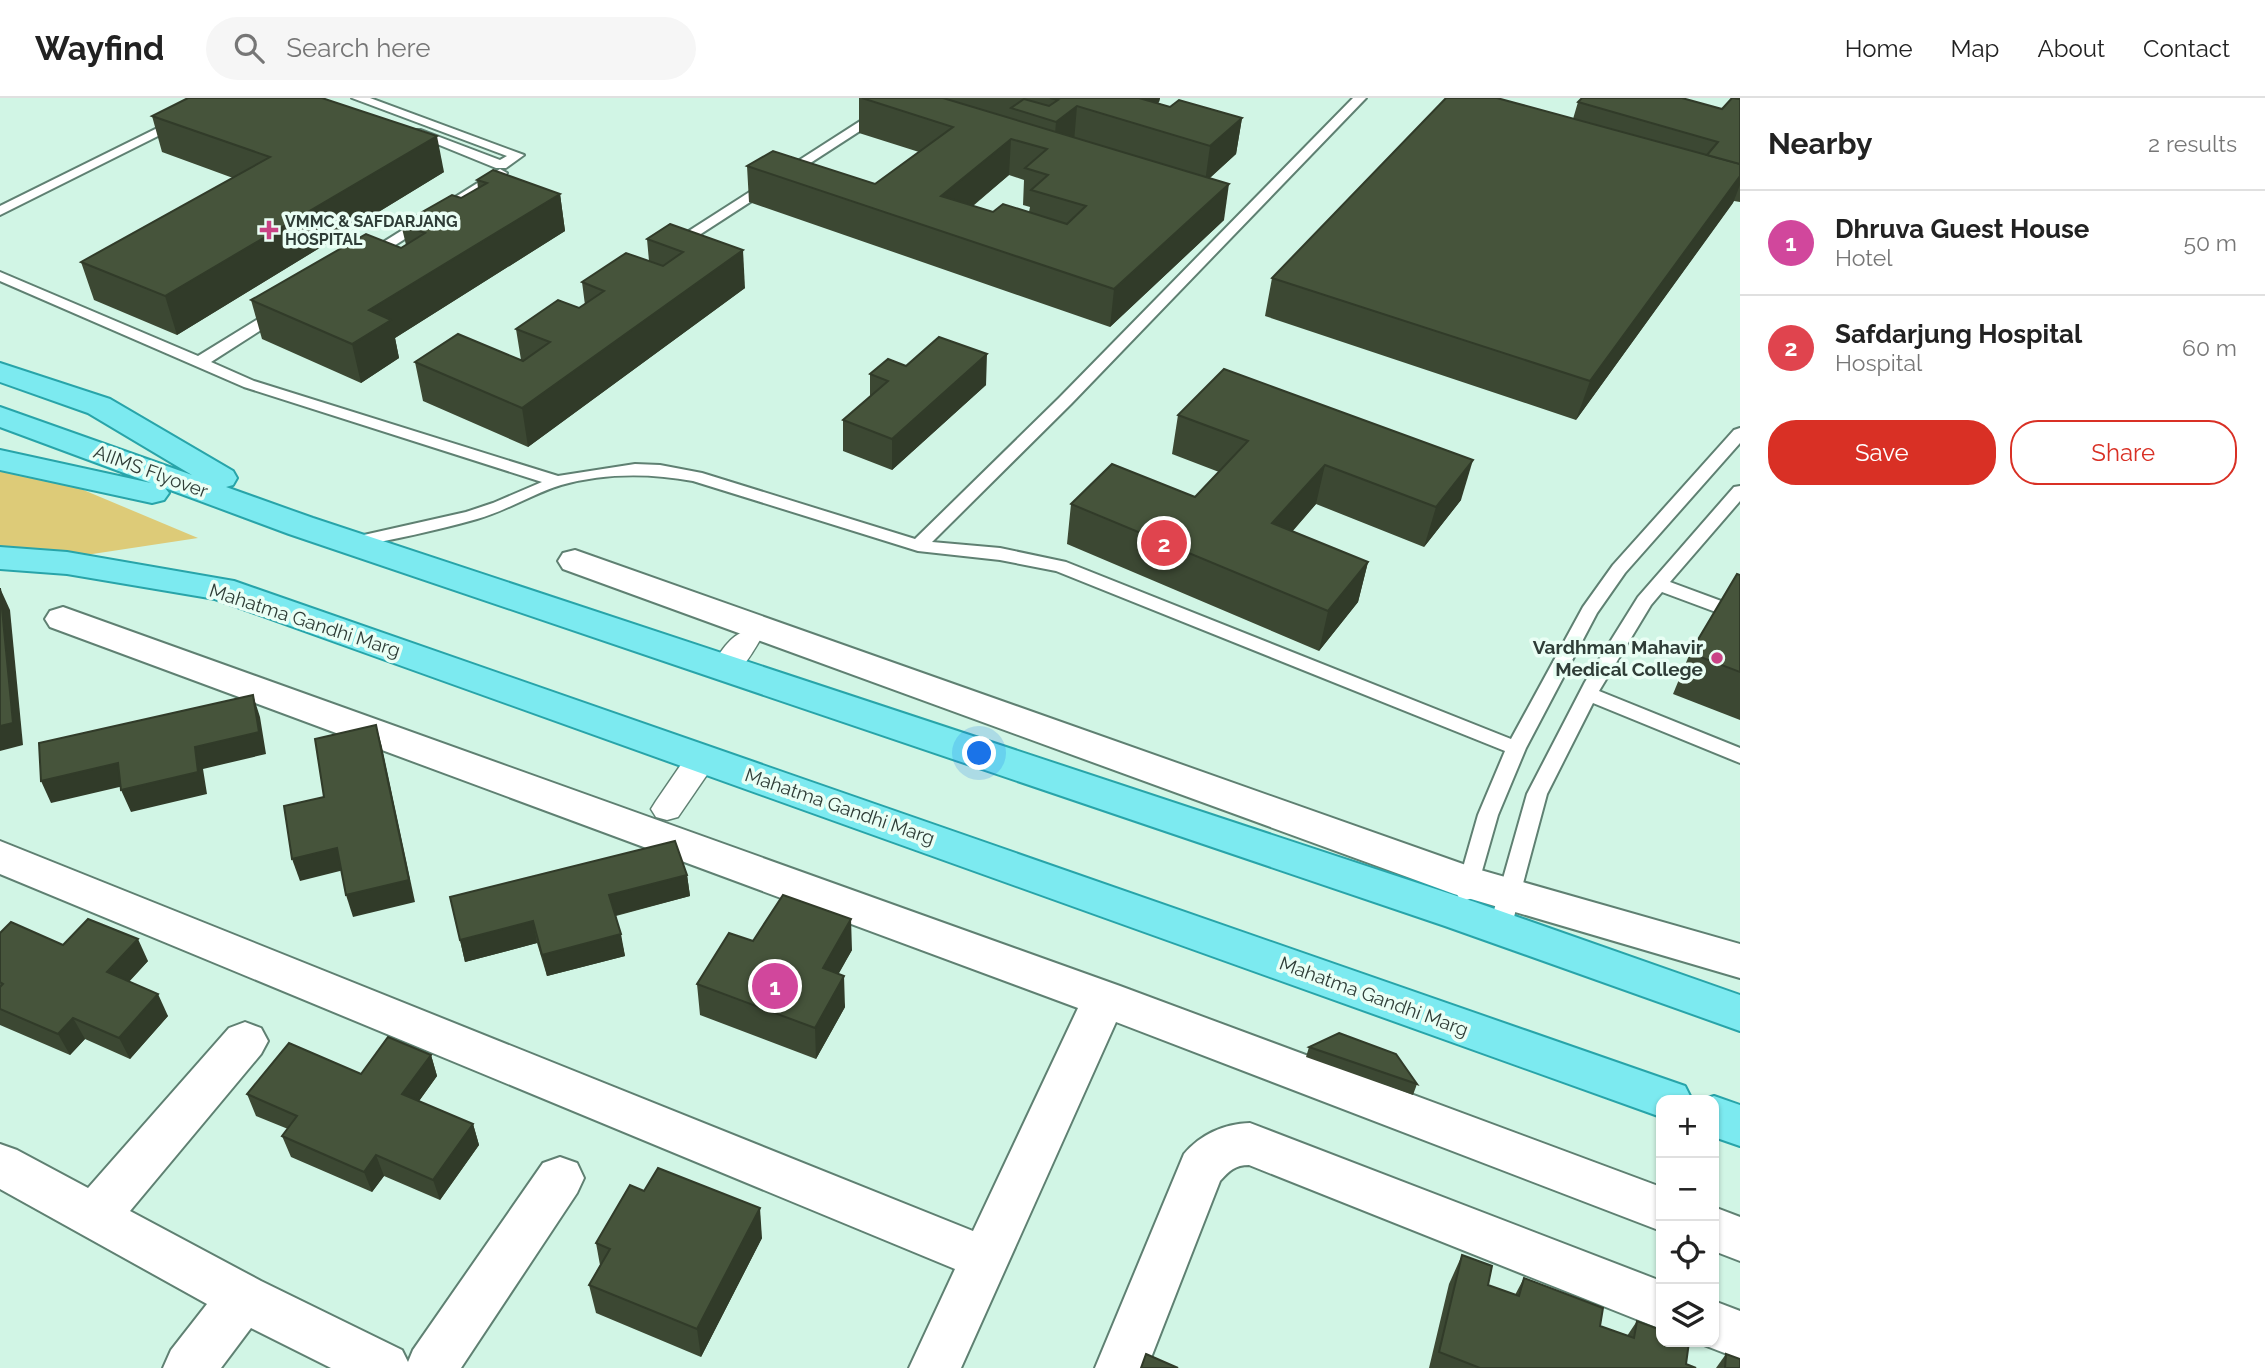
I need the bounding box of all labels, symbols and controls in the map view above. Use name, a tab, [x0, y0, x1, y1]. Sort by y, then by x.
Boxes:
search box	[206, 17, 696, 80]
text: Wayfind	[35, 29, 164, 68]
icon: search	[230, 29, 268, 67]
text: Search here	[286, 33, 431, 63]
text: Home	[1845, 34, 1913, 63]
text: Map	[1951, 34, 1999, 63]
text: About	[2037, 34, 2105, 63]
text: Contact	[2143, 34, 2230, 63]
text: Nearby	[1768, 126, 1872, 161]
text: 2 results	[2148, 130, 2237, 157]
place label: VMMC & SAFDARJANG HOSPITAL	[285, 212, 458, 249]
text: Dhruva Guest House	[1835, 214, 2089, 244]
marker: VMMC & SAFDARJANG HOSPITAL	[259, 220, 279, 240]
text: 1	[1785, 229, 1797, 256]
text: 50 m	[2183, 229, 2237, 256]
text: Hotel	[1835, 244, 1893, 271]
text: Safdarjung Hospital	[1835, 319, 2082, 349]
text: 2	[1785, 334, 1797, 361]
text: 60 m	[2182, 334, 2237, 361]
text: Hospital	[1835, 349, 1922, 376]
button: Save	[1768, 420, 1996, 485]
button: Share	[2010, 420, 2237, 485]
street label: AIIMS Flyover	[91, 440, 211, 502]
pin: 2	[1141, 517, 1187, 569]
street label: Mahatma Gandhi Marg	[207, 579, 403, 661]
place label: Vardhman Mahavir Medical College	[1533, 636, 1704, 680]
marker: Vardhman Mahavir Medical College	[1709, 650, 1725, 666]
your location	[962, 736, 996, 770]
street label: Mahatma Gandhi Marg	[742, 763, 938, 849]
street label: Mahatma Gandhi Marg	[1277, 952, 1471, 1040]
pin: 1	[752, 960, 798, 1012]
map controls	[1656, 1095, 1719, 1347]
button: +	[1656, 1095, 1719, 1158]
button: −	[1656, 1158, 1719, 1221]
button: locate	[1656, 1221, 1719, 1284]
button: layers	[1656, 1284, 1719, 1347]

